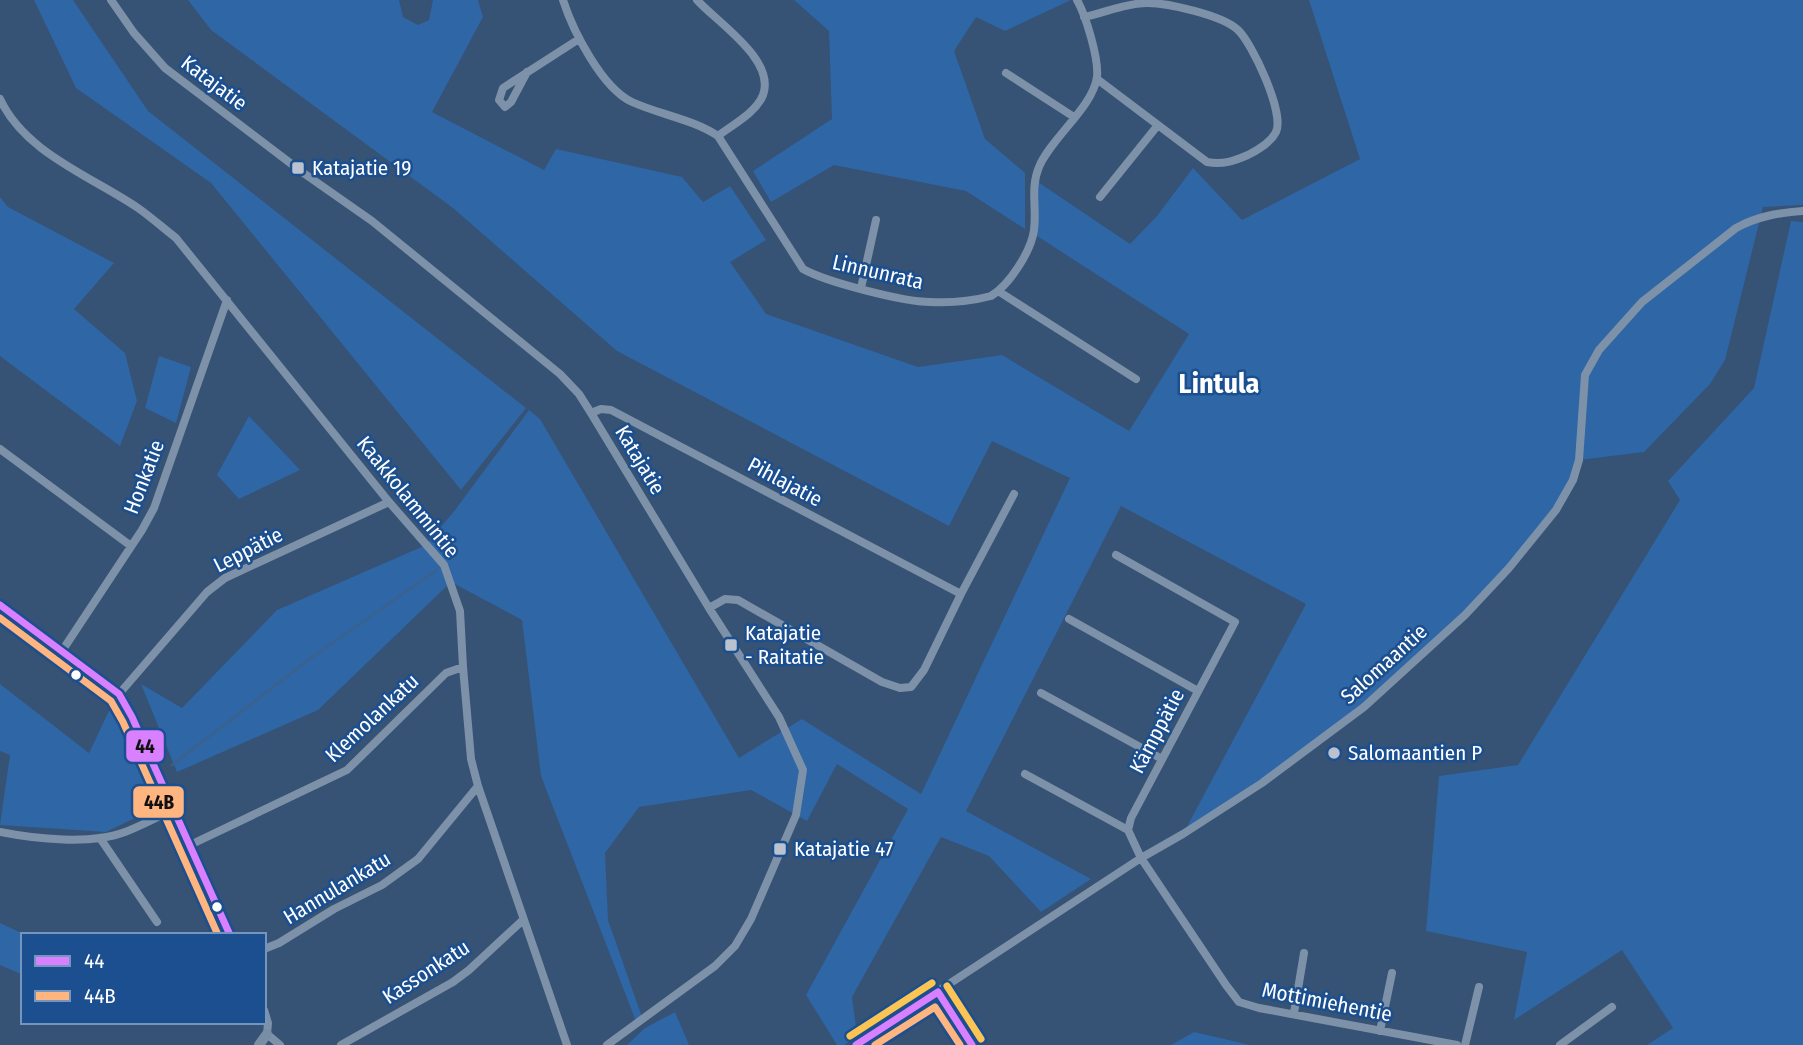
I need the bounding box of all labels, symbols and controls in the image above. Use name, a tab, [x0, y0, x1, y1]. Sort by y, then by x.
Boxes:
street label: Katajatie	[176, 50, 252, 116]
place label: Katajatie 19	[312, 155, 412, 181]
marker: Katajatie 19	[290, 160, 306, 176]
street label: Linnunrata	[830, 249, 926, 295]
district label: Lintula	[1179, 367, 1259, 400]
street label: Katajatie	[609, 421, 671, 499]
street label: Kaakkolammintie	[351, 431, 465, 563]
street label: Honkatie	[118, 436, 170, 518]
street label: Pihlajatie	[743, 452, 827, 512]
street label: Leppätie	[209, 522, 287, 578]
street label: Salomaantie	[1335, 618, 1433, 710]
place label: Katajatie - Raitatie	[745, 620, 824, 670]
marker: Katajatie - Raitatie	[723, 637, 739, 653]
unlabelled marker	[69, 668, 83, 682]
street label: Klemolankatu	[320, 668, 424, 768]
street label: Kämppätie	[1124, 684, 1190, 778]
line badge: 44	[125, 729, 165, 763]
text: 44	[135, 735, 155, 758]
place label: Salomaantien P	[1348, 740, 1482, 766]
marker: Salomaantien P	[1326, 745, 1342, 761]
line badge: 44B	[132, 785, 185, 819]
text: 44B	[144, 791, 174, 814]
place label: Katajatie 47	[794, 836, 893, 862]
marker: Katajatie 47	[772, 841, 788, 857]
street label: Hannulankatu	[279, 846, 395, 930]
unlabelled marker	[210, 900, 224, 914]
legend	[21, 933, 266, 1024]
street label: Kassonkatu	[378, 934, 474, 1010]
text: 44	[84, 948, 104, 974]
street label: Mottimiehentie	[1260, 977, 1394, 1027]
text: 44B	[84, 983, 116, 1009]

